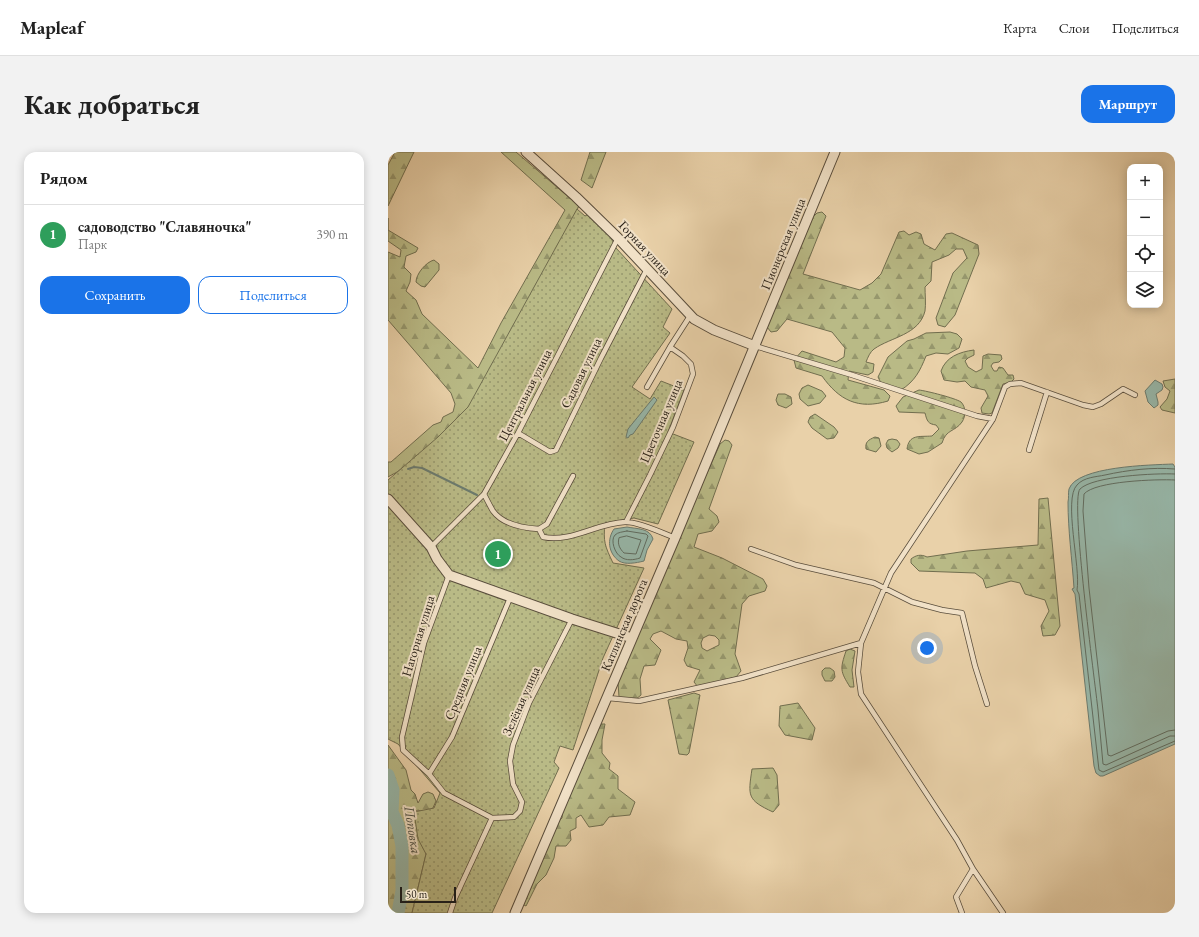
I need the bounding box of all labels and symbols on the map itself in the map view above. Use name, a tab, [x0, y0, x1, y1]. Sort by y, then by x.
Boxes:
street label: Пионерская улица	[757, 195, 809, 292]
street label: Горная улица	[615, 217, 675, 280]
street label: Садовая улица	[557, 334, 606, 411]
street label: Центральная улица	[495, 345, 556, 444]
street label: Цветочная улица	[636, 376, 687, 465]
pin: 1	[485, 539, 511, 569]
street label: Катлинская дорога	[597, 576, 651, 674]
street label: Нагорная улица	[398, 592, 439, 679]
your location	[917, 638, 937, 658]
street label: Средняя улица	[440, 643, 486, 722]
street label: Зелёная улица	[498, 663, 544, 738]
water label: Поповка	[400, 804, 426, 855]
scale bar	[400, 885, 456, 904]

